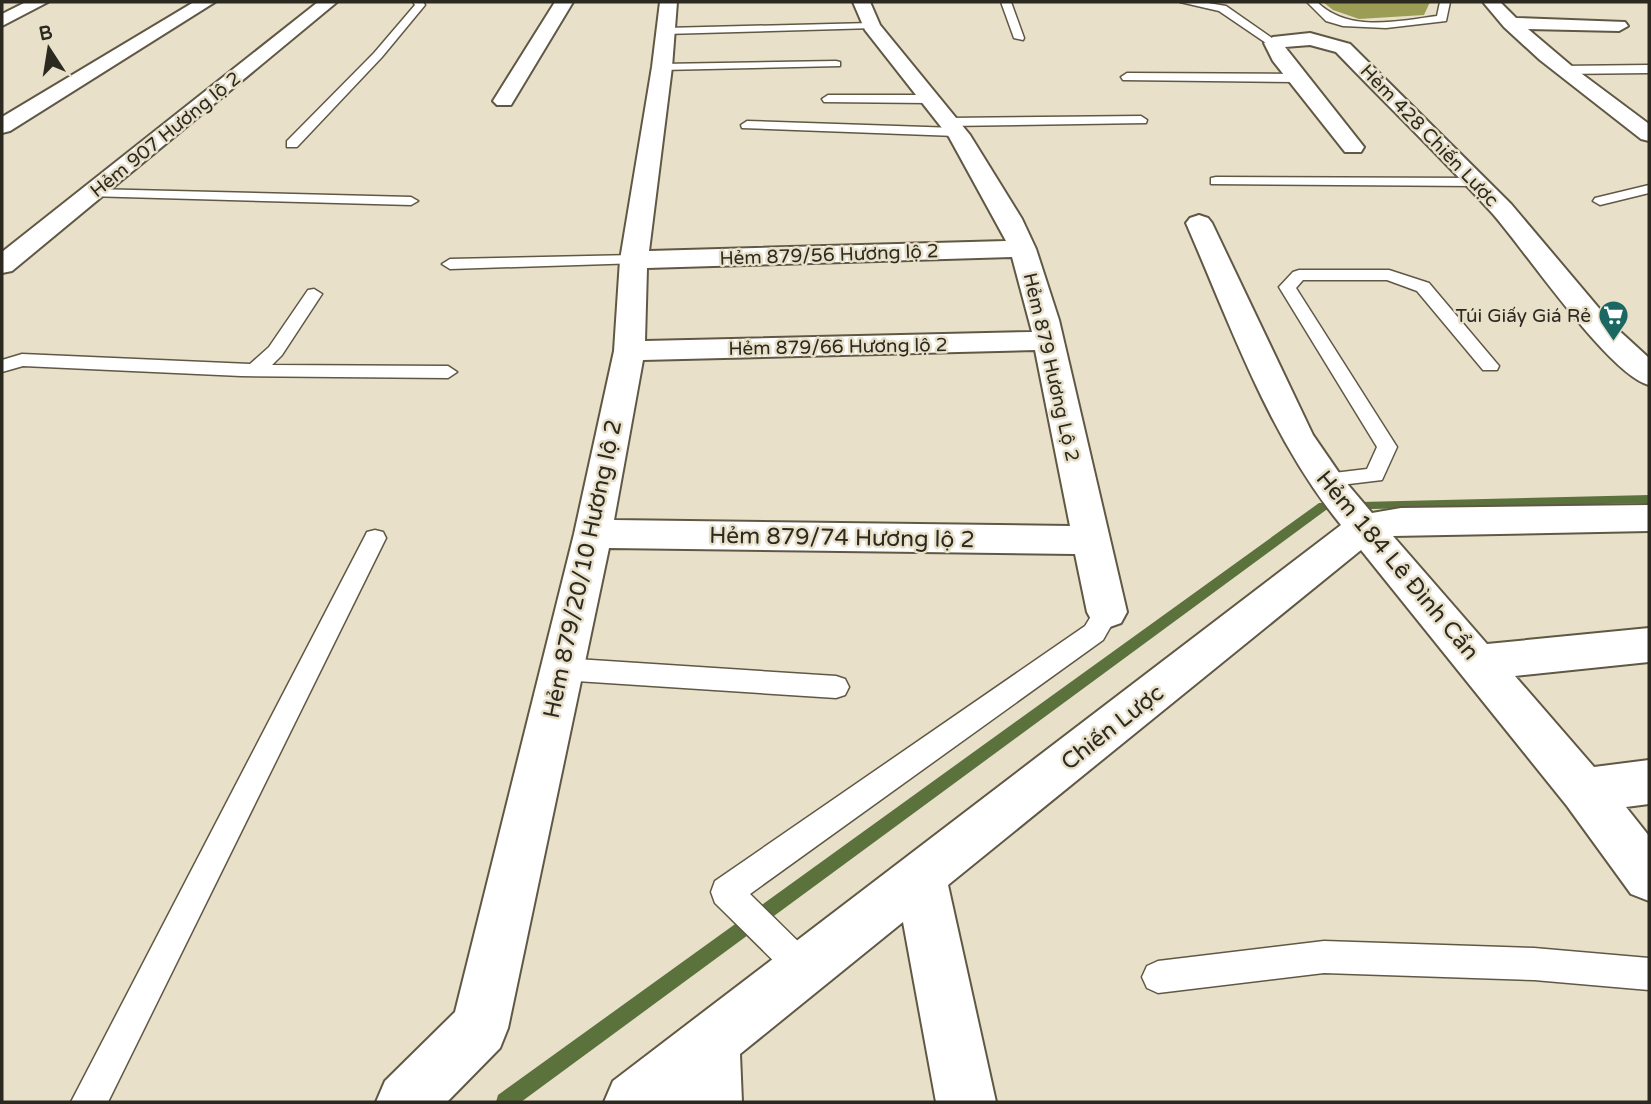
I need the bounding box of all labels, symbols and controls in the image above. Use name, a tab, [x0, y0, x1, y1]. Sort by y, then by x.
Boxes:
north arrow	[14, 14, 84, 84]
text: B	[37, 21, 54, 45]
street label: Hẻm 428 Chiến Lược	[1356, 60, 1503, 211]
street label: Hẻm 907 Hương lộ 2	[86, 67, 245, 202]
street label: Hẻm 879/56 Hương lộ 2	[719, 240, 939, 270]
street label: Hẻm 879 Hương Lộ 2	[1019, 271, 1083, 464]
supermarket icon: Túi Giấy Giá Rẻ	[1597, 298, 1631, 342]
place label: Túi Giấy Giá Rẻ	[1456, 305, 1591, 327]
street label: Hẻm 879/66 Hương lộ 2	[728, 334, 948, 360]
street label: Hẻm 879/20/10 Hương lộ 2	[538, 417, 628, 721]
street label: Hẻm 184 Lê Đình Cẩn	[1310, 465, 1485, 666]
street label: Hẻm 879/74 Hương lộ 2	[709, 522, 975, 554]
street label: Chiến Lược	[1056, 679, 1169, 777]

